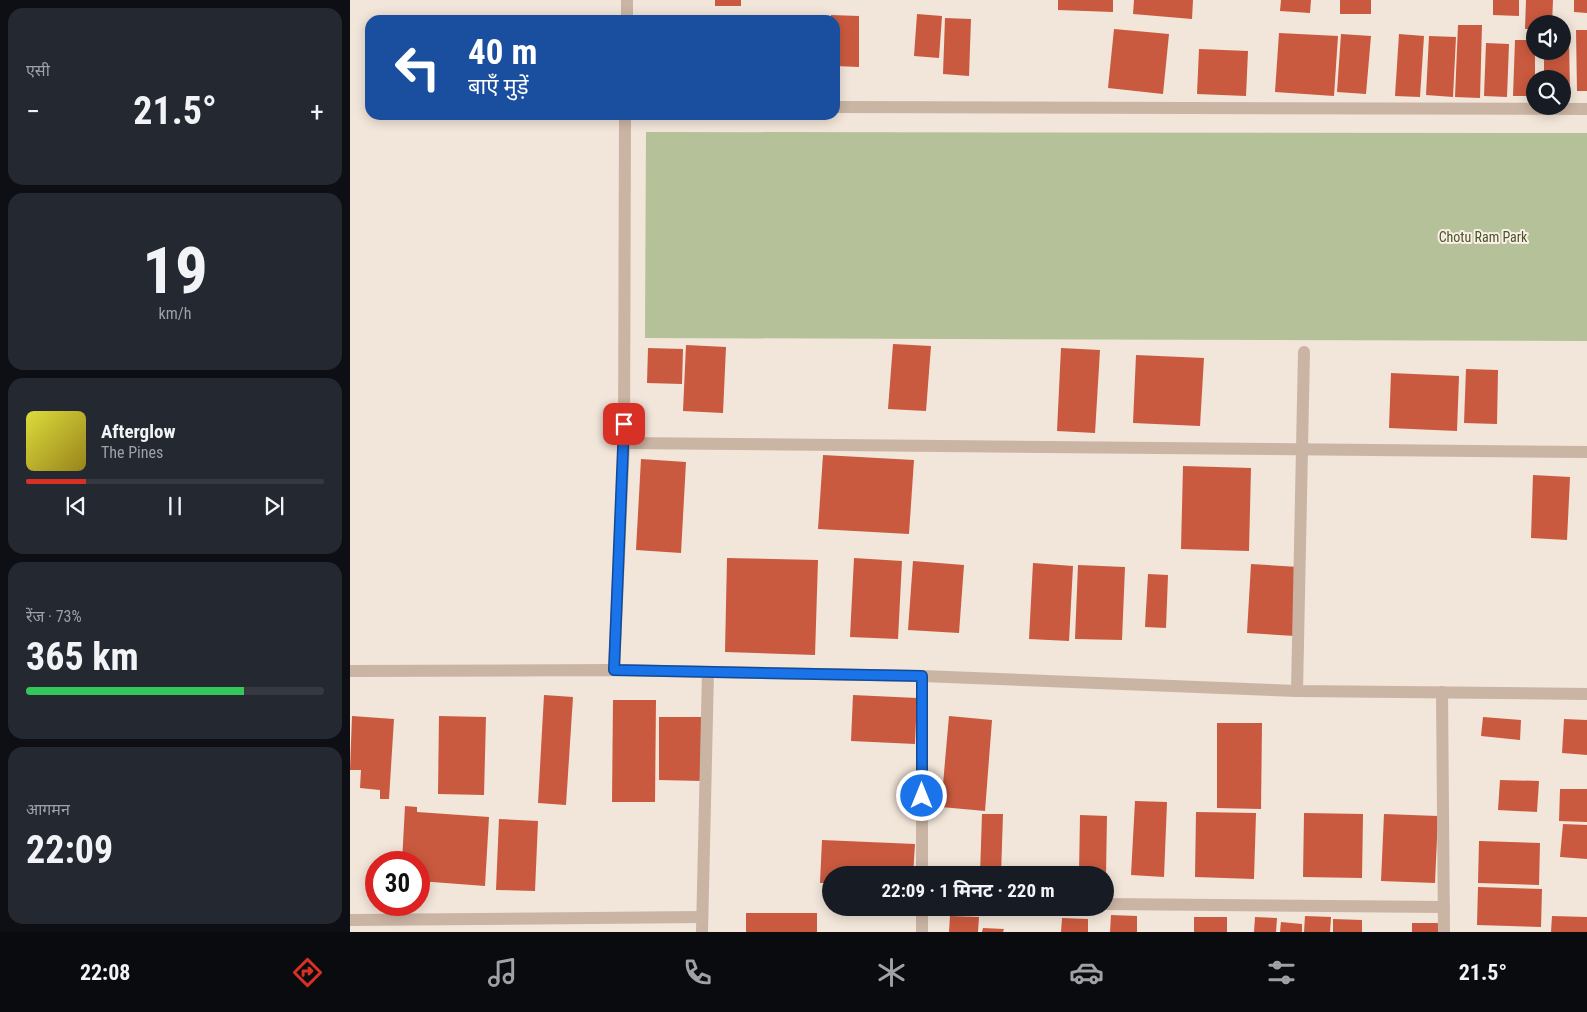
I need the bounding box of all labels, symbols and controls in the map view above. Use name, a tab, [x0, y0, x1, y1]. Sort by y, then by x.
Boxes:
map controls	[1526, 15, 1571, 115]
button: sound	[1526, 15, 1571, 60]
text: 40 m	[468, 32, 537, 73]
icon: left	[385, 35, 450, 100]
text: एसी	[26, 61, 50, 80]
button: search	[1526, 70, 1571, 115]
text: बाएँ मुड़ें	[468, 74, 528, 99]
text: 21.5°	[133, 89, 217, 133]
text: −	[26, 95, 40, 128]
text: +	[310, 95, 324, 128]
park label: Chotu Ram Park	[1439, 229, 1528, 245]
text: 19	[142, 233, 208, 309]
text: km/h	[159, 304, 191, 323]
pin	[603, 403, 645, 445]
icon: arrive	[610, 410, 638, 438]
text: Afterglow	[101, 420, 175, 443]
text: The Pines	[101, 443, 163, 462]
icon: previous	[62, 492, 90, 520]
icon: pause	[161, 492, 189, 520]
icon: next	[260, 492, 288, 520]
text: रेंज · 73%	[26, 607, 82, 626]
text: 365 km	[26, 635, 139, 679]
position arrow	[895, 769, 947, 821]
text: आगमन	[26, 800, 70, 819]
text: 22:09	[26, 828, 113, 872]
speed limit sign: 30	[365, 851, 430, 916]
text: 22:09 · 1 मिनट · 220 m	[881, 879, 1055, 902]
icon: directions	[290, 955, 325, 990]
icon: music	[485, 955, 520, 990]
icon: phone	[680, 955, 715, 990]
icon: climate	[874, 955, 909, 990]
icon: car	[1069, 955, 1104, 990]
icon: filters	[1264, 955, 1299, 990]
text: 22:08	[80, 960, 130, 985]
text: 21.5°	[1459, 960, 1507, 985]

